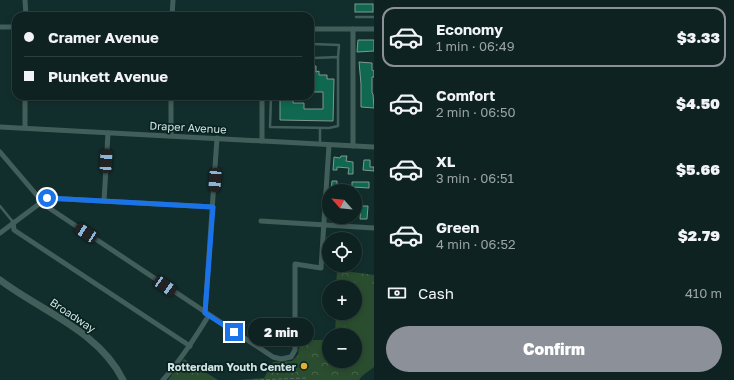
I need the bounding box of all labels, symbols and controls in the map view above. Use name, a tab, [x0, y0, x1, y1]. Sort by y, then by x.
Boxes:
icon: car	[388, 19, 424, 55]
text: Economy	[436, 20, 503, 38]
text: Cramer Avenue	[48, 28, 159, 46]
text: $3.33	[677, 28, 720, 46]
text: 1 min · 06:49	[436, 38, 515, 54]
text: Plunkett Avenue	[48, 67, 168, 85]
icon: car	[388, 85, 424, 121]
text: Comfort	[436, 86, 495, 104]
text: $4.50	[676, 94, 720, 112]
text: 2 min · 06:50	[436, 104, 516, 120]
street label: Draper Avenue	[149, 118, 227, 136]
car	[99, 149, 113, 173]
icon: car	[388, 151, 424, 187]
text: XL	[436, 152, 455, 170]
text: $5.66	[676, 160, 720, 178]
car	[208, 168, 222, 192]
text: 3 min · 06:51	[436, 170, 514, 186]
north arrow	[322, 184, 362, 224]
map controls	[322, 184, 362, 368]
route start	[38, 189, 56, 207]
icon: car	[388, 217, 424, 253]
text: Green	[436, 218, 479, 236]
car	[73, 221, 99, 245]
text: $2.79	[678, 226, 720, 244]
button: locate	[322, 232, 362, 272]
text: 4 min · 06:52	[436, 236, 515, 252]
car	[152, 274, 178, 298]
button: +	[322, 280, 362, 320]
icon: cash	[386, 282, 408, 304]
text: Cash	[418, 284, 454, 302]
text: 410 m	[685, 285, 722, 301]
street label: Broadway	[48, 295, 98, 335]
callout: 2 min	[248, 318, 314, 346]
route end	[225, 323, 243, 341]
text: 2 min	[264, 324, 298, 340]
button: Confirm	[386, 326, 722, 372]
button: −	[322, 328, 362, 368]
place label: Rotterdam Youth Center	[167, 360, 297, 373]
marker: Rotterdam Youth Center	[299, 361, 309, 371]

